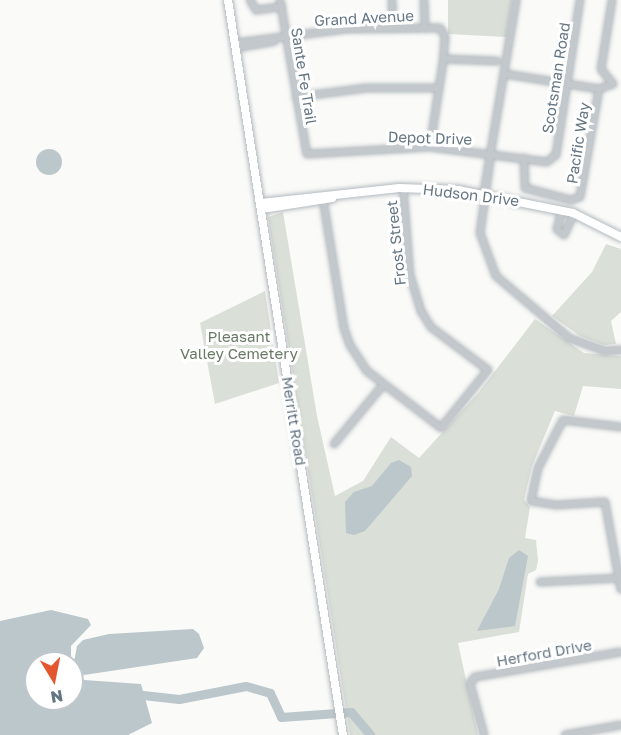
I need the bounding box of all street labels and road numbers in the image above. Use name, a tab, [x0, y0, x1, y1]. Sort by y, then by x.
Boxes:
street label: Grand Avenue	[314, 6, 414, 30]
street label: Scotsman Road	[538, 21, 574, 135]
street label: Sante Fe Trail	[287, 26, 321, 126]
street label: Pacific Way	[563, 101, 593, 185]
street label: Depot Drive	[388, 128, 472, 148]
street label: Hudson Drive	[422, 180, 520, 210]
street label: Frost Street	[383, 199, 409, 287]
street label: Merritt Road	[278, 375, 310, 467]
street label: Herford Drive	[495, 636, 593, 670]

